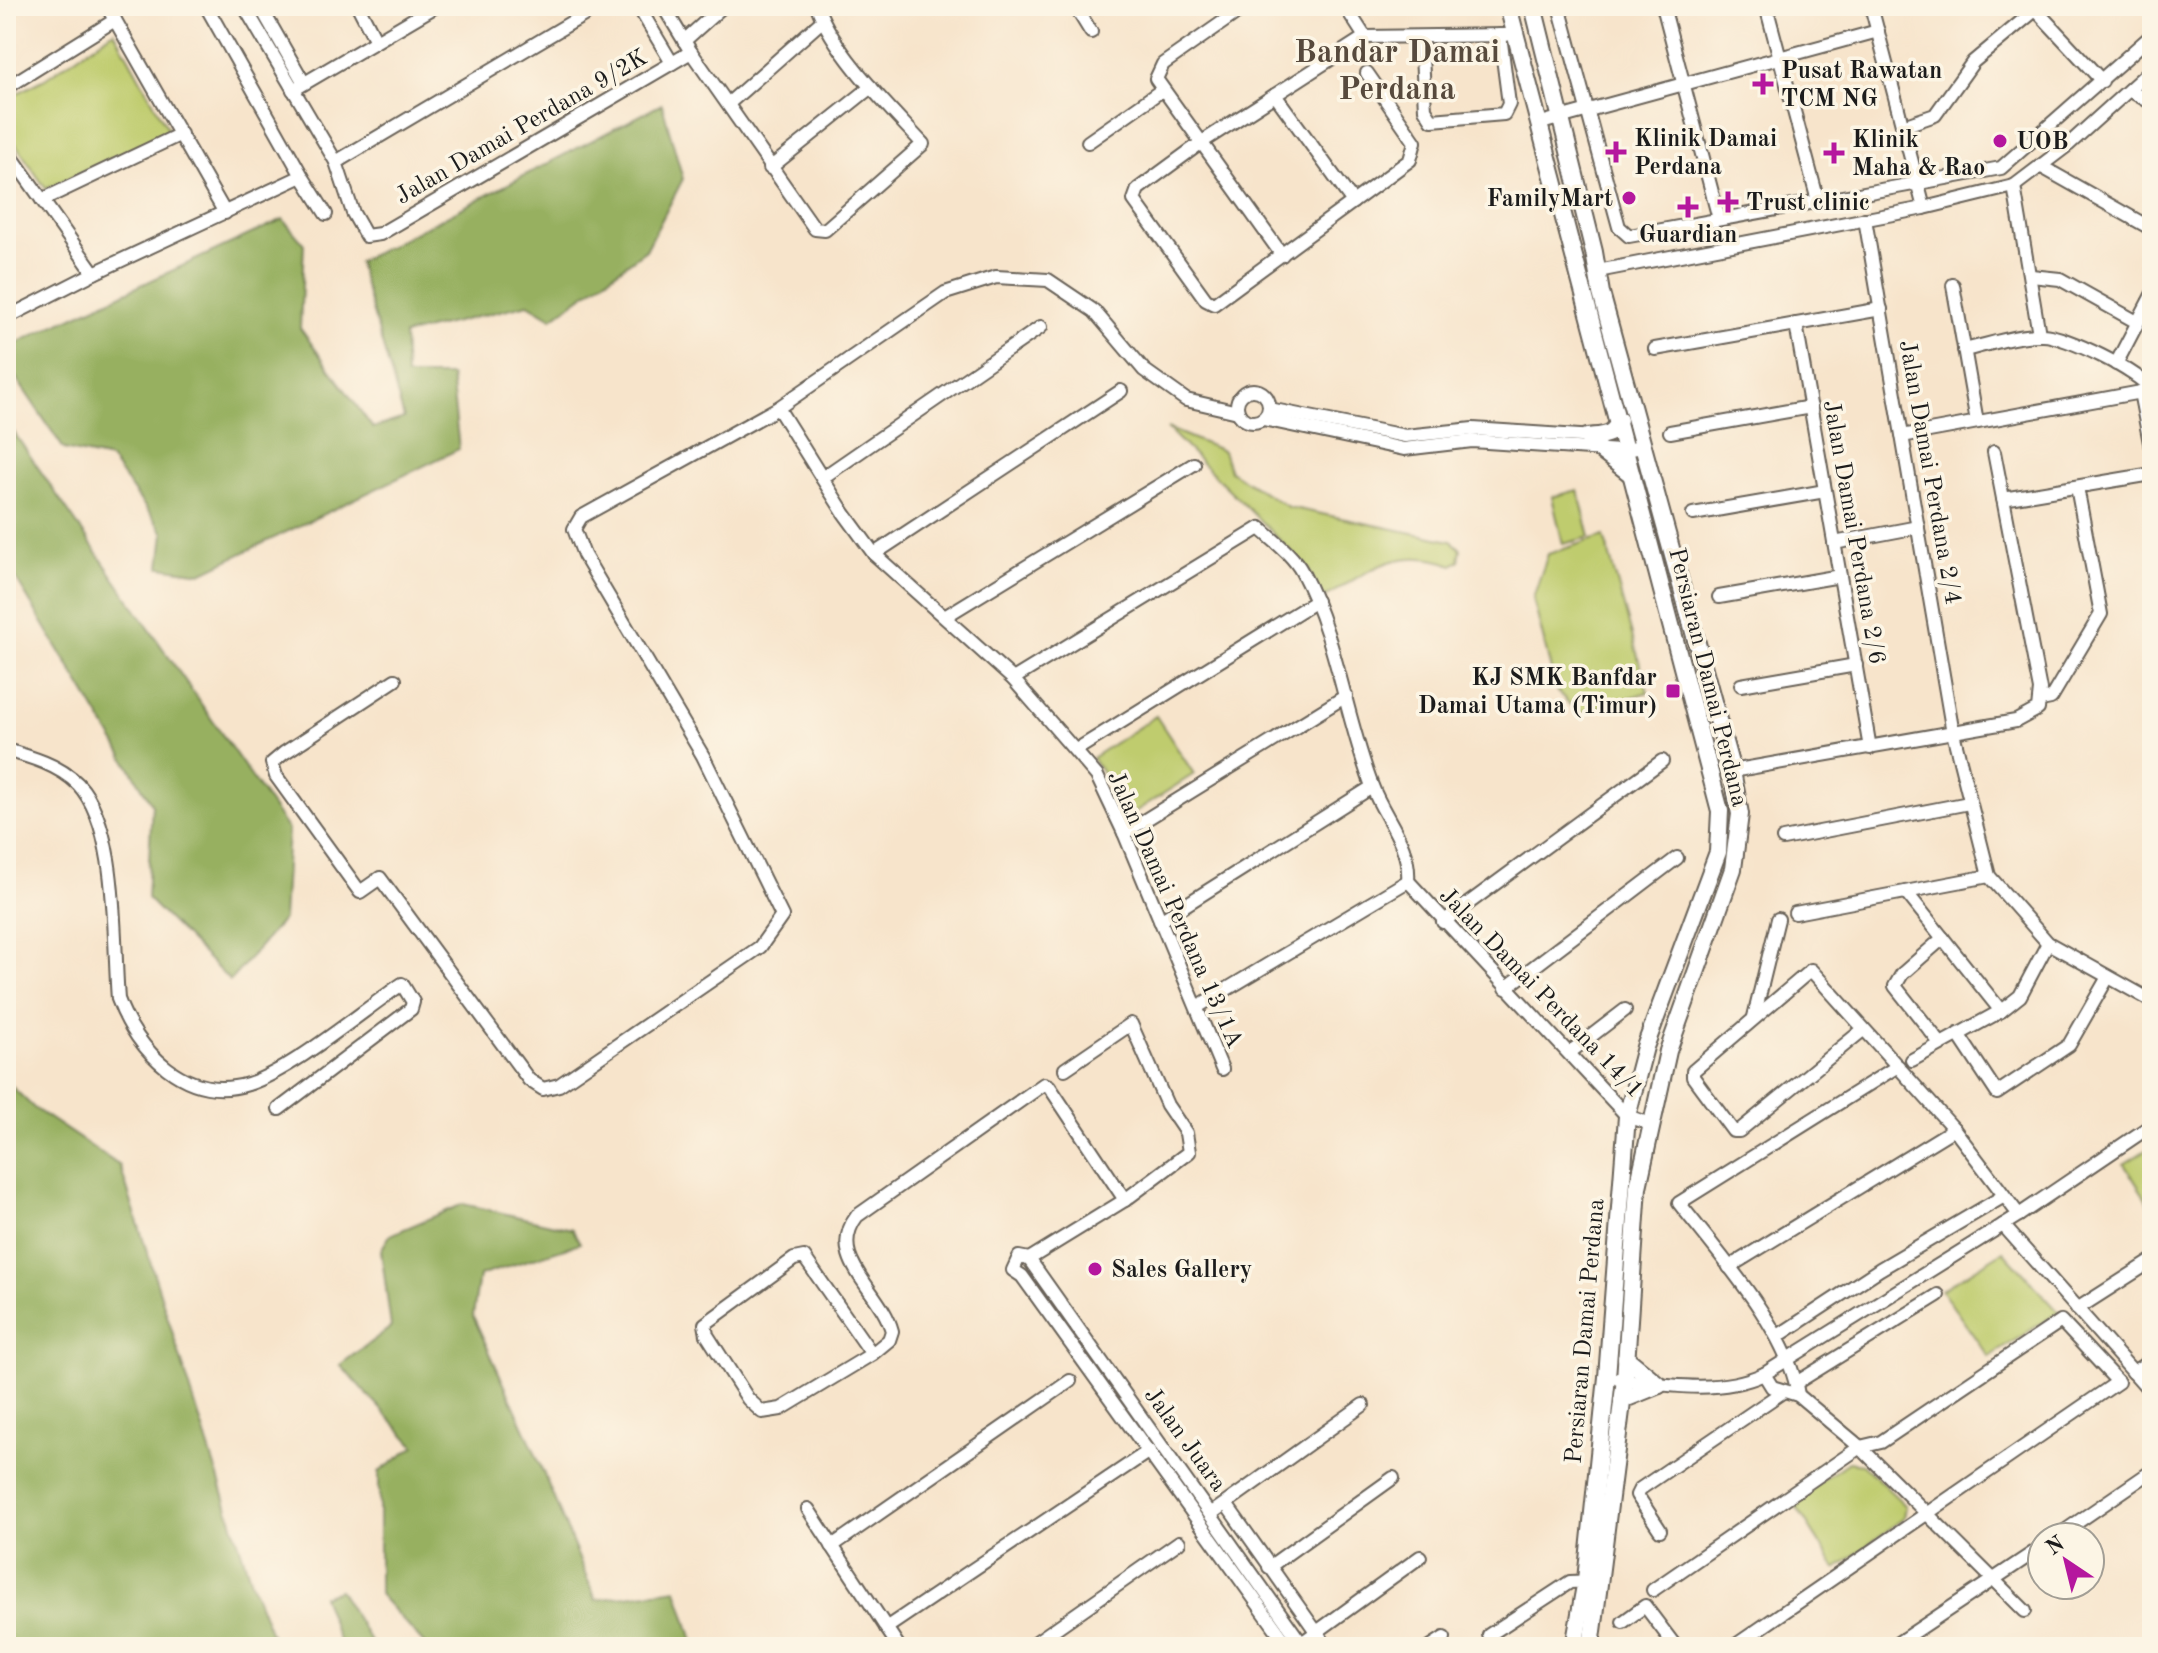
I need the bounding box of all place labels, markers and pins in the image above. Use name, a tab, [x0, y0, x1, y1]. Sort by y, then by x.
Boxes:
place label: Pusat Rawatan TCM NG	[1781, 60, 1942, 112]
marker: Pusat Rawatan TCM NG	[1752, 73, 1774, 95]
place label: Klinik Damai Perdana	[1634, 128, 1777, 180]
place label: Klinik Maha & Rao	[1852, 129, 1985, 181]
place label: UOB	[2016, 131, 2069, 155]
marker: UOB	[1991, 132, 2009, 150]
marker: Klinik Damai Perdana	[1605, 141, 1627, 163]
marker: Klinik Maha & Rao	[1823, 142, 1845, 164]
place label: FamilyMart	[1487, 188, 1613, 212]
marker: FamilyMart	[1620, 189, 1638, 207]
marker: Trust clinic	[1717, 191, 1739, 213]
place label: Trust clinic	[1746, 192, 1870, 216]
marker: Guardian	[1679, 198, 1697, 216]
place label: Guardian	[1639, 224, 1737, 248]
place label: KJ SMK Banfdar Damai Utama (Timur)	[1418, 667, 1657, 719]
marker: KJ SMK Banfdar Damai Utama (Timur)	[1664, 682, 1682, 700]
place label: Sales Gallery	[1111, 1259, 1252, 1283]
marker: Sales Gallery	[1086, 1260, 1104, 1278]

